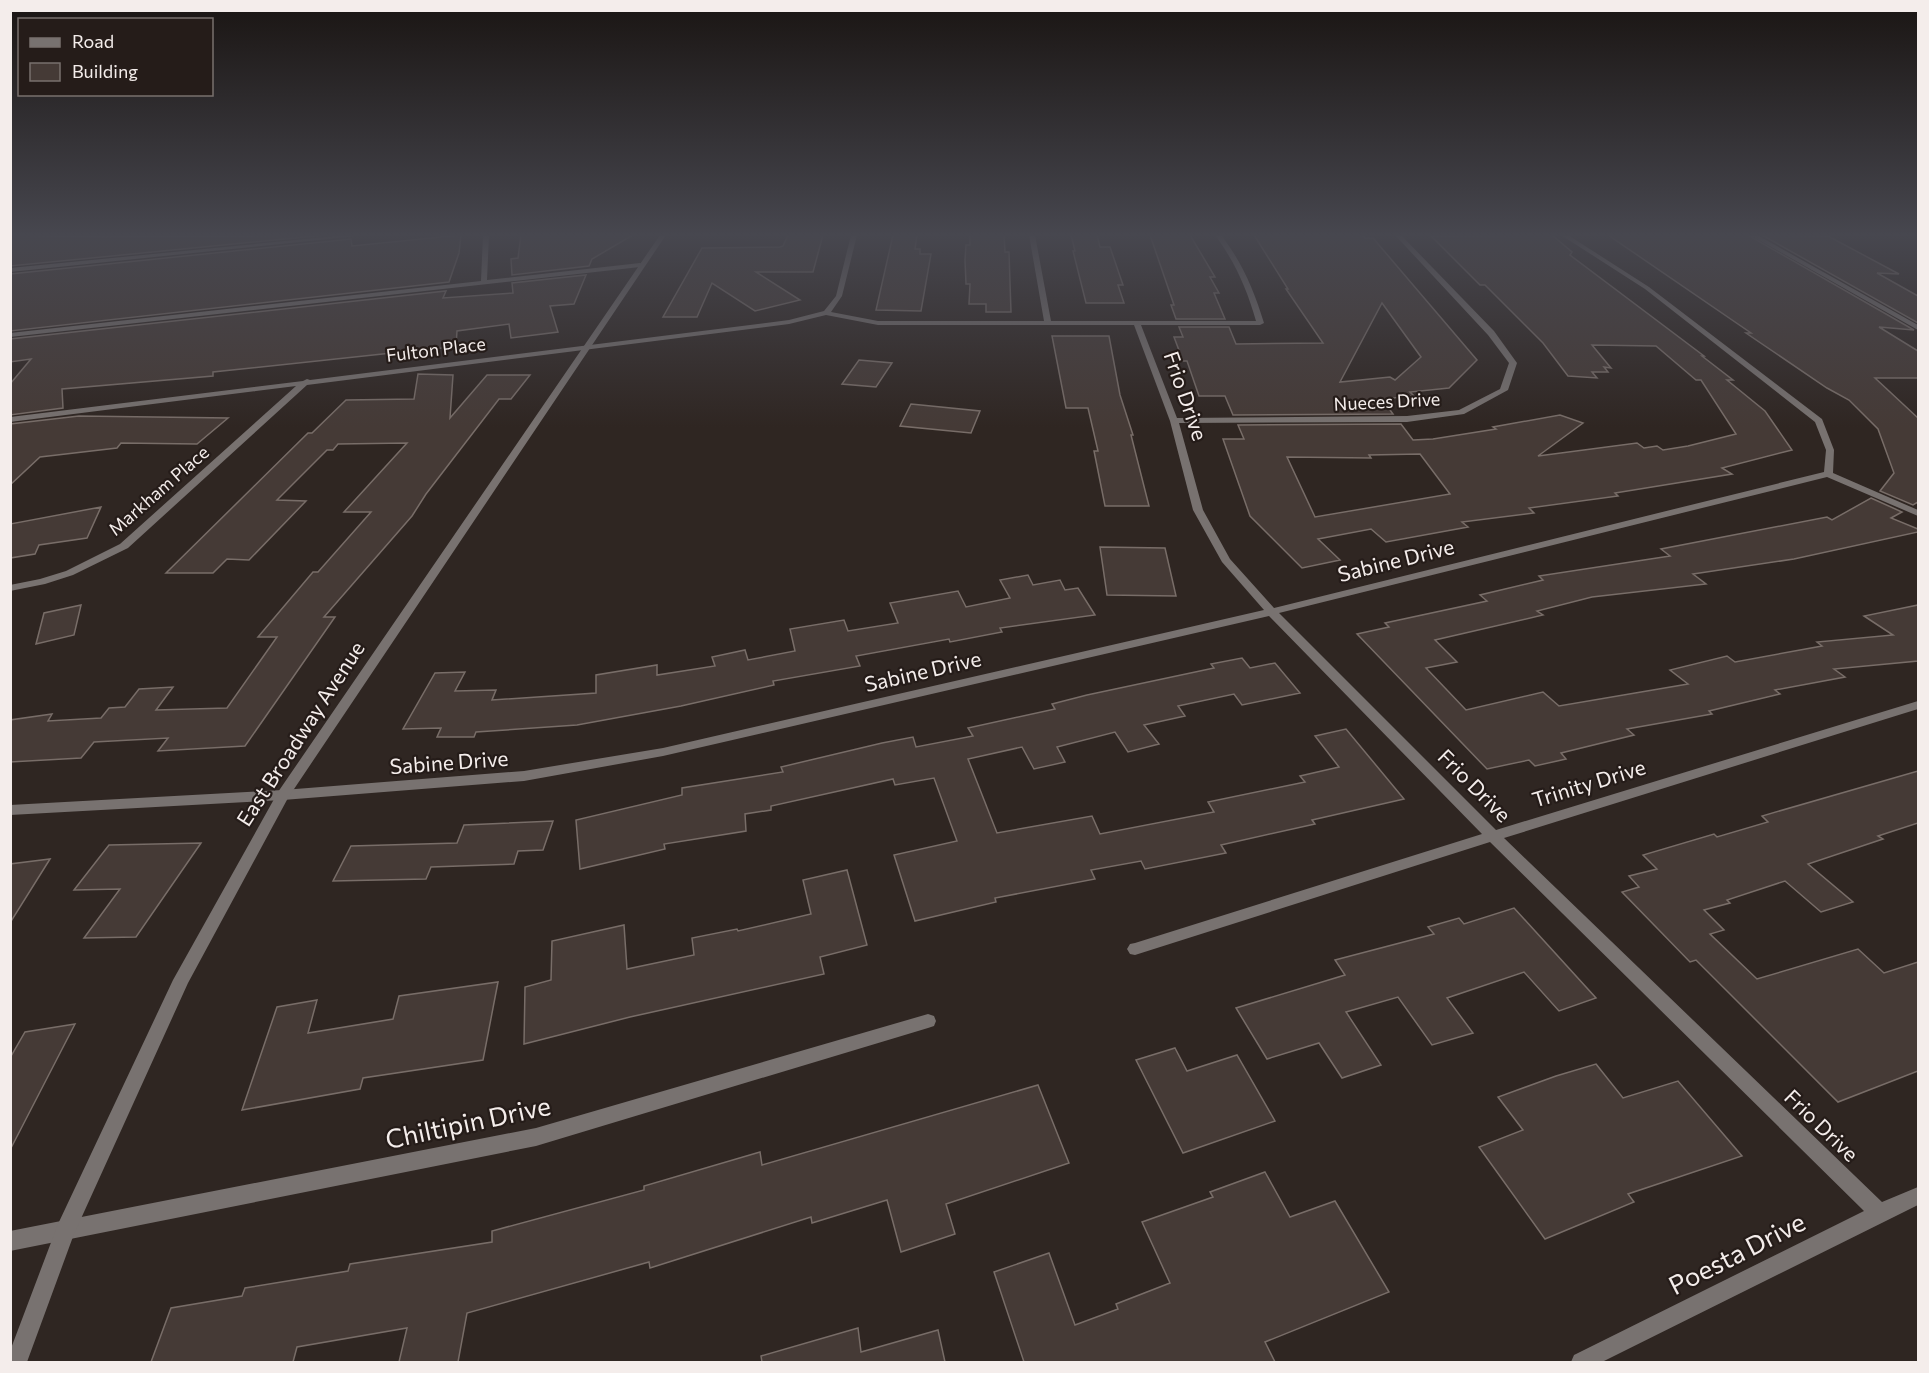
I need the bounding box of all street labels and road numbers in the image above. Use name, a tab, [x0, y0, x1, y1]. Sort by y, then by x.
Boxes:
street label: Fulton Place	[385, 332, 487, 366]
street label: Frio Drive	[1159, 348, 1213, 443]
street label: Nueces Drive	[1333, 387, 1441, 415]
street label: Markham Place	[104, 441, 213, 540]
street label: Sabine Drive	[1335, 533, 1456, 586]
street label: East Broadway Avenue	[231, 636, 369, 830]
street label: Sabine Drive	[862, 645, 983, 696]
street label: Frio Drive	[1433, 743, 1517, 827]
street label: Sabine Drive	[389, 745, 509, 778]
street label: Trinity Drive	[1529, 753, 1648, 812]
street label: Frio Drive	[1780, 1084, 1864, 1166]
street label: Chiltipin Drive	[382, 1089, 553, 1154]
street label: Poesta Drive	[1663, 1205, 1810, 1300]

